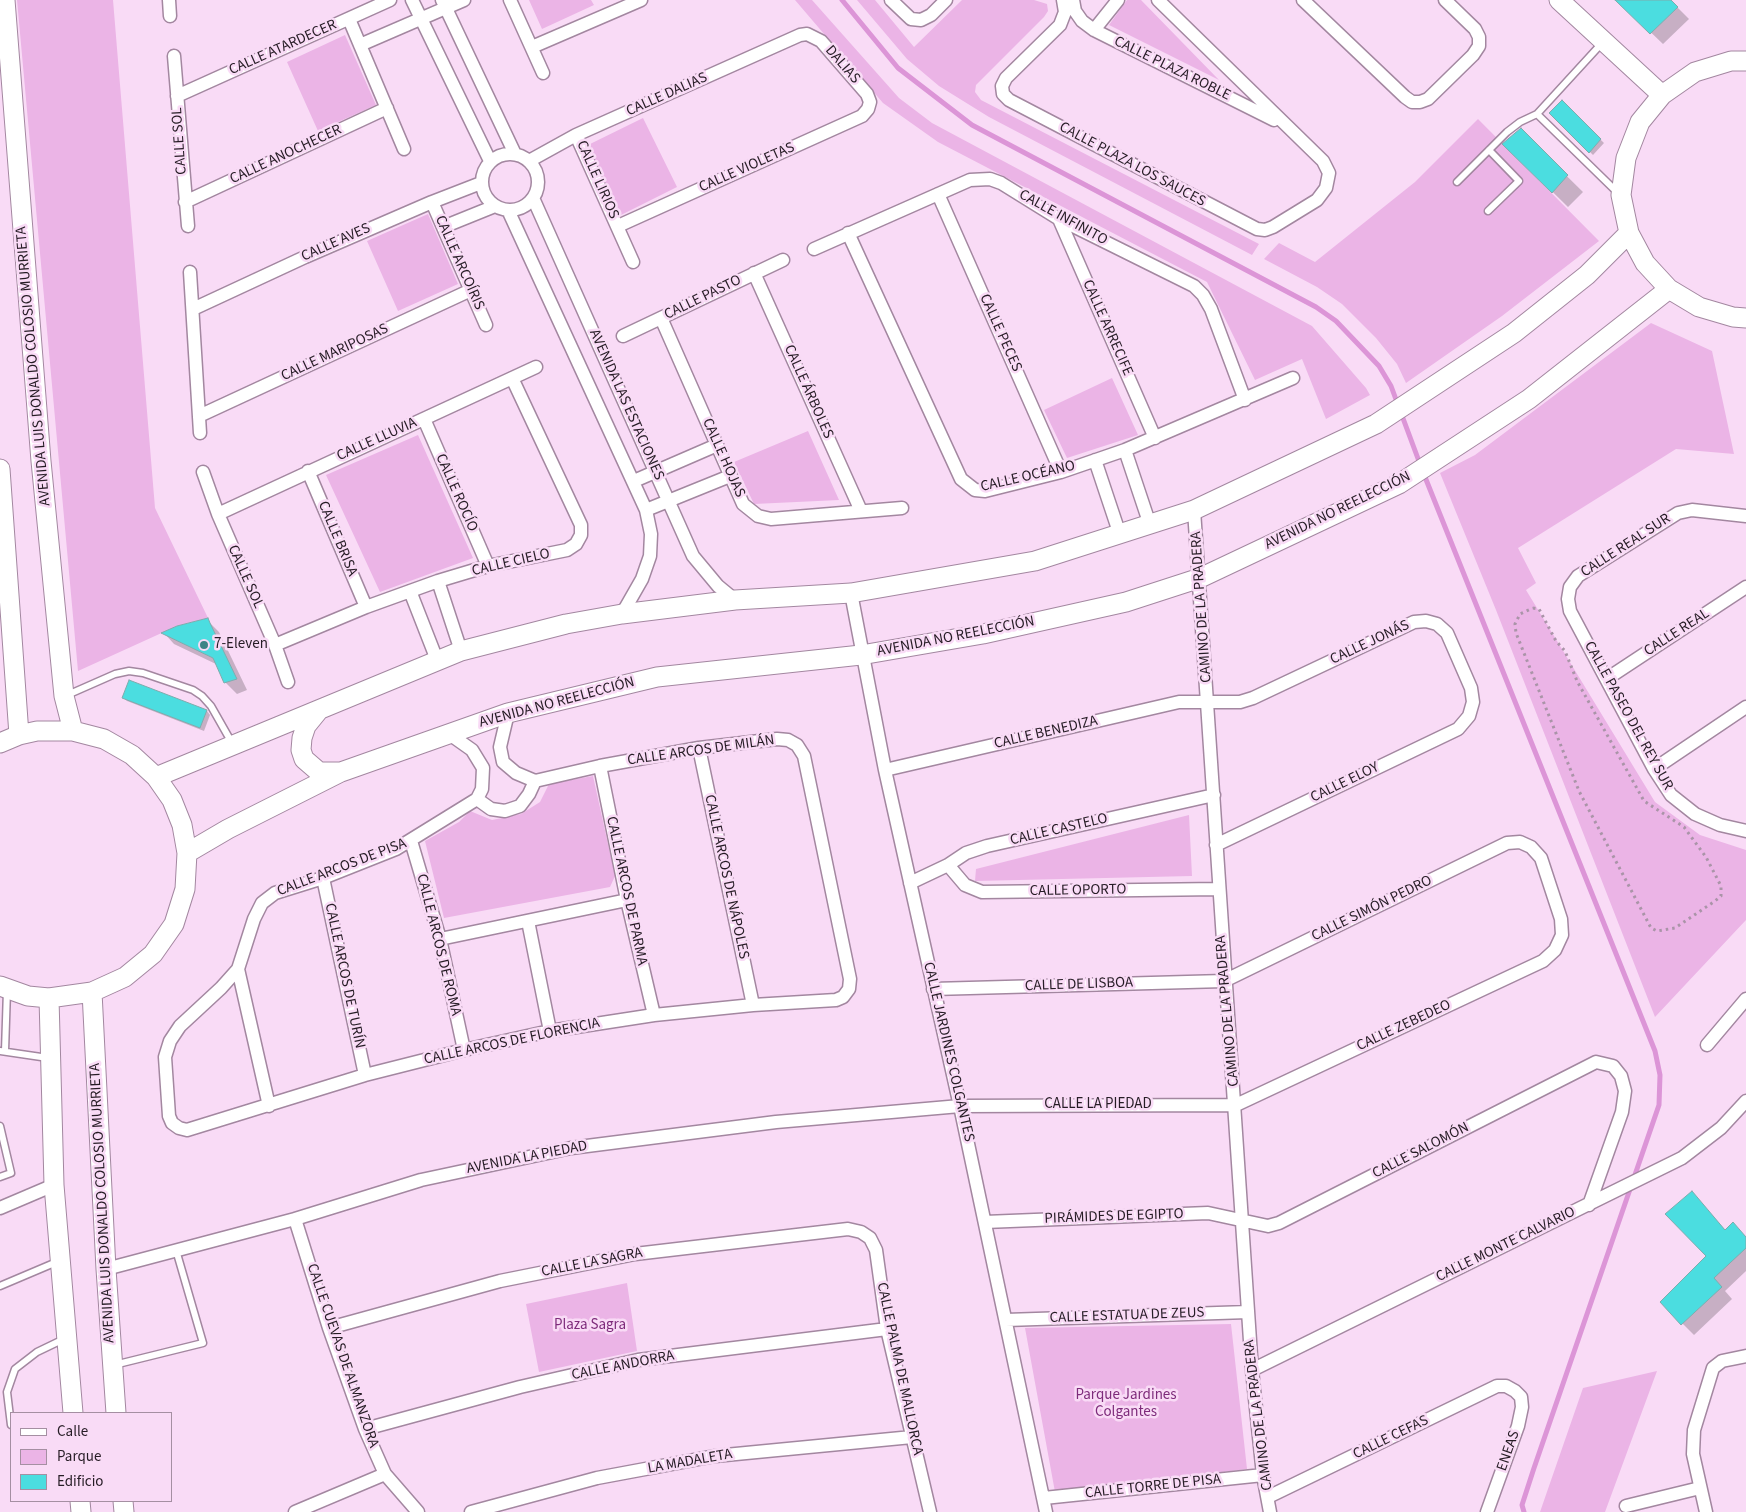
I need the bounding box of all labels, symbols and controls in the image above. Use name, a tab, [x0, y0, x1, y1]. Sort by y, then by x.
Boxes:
street label: CALLE ATARDECER	[226, 16, 340, 80]
street label: CALLE PLAZA ROBLE	[1111, 33, 1233, 105]
street label: DALIAS	[821, 42, 863, 88]
street label: CALLE DALIAS	[624, 69, 710, 121]
street label: CALLE SOL	[169, 107, 191, 175]
street label: CALLE PLAZA LOS SAUCES	[1056, 119, 1208, 211]
street label: CALLE ANOCHECER	[227, 121, 345, 189]
street label: CALLE LIRIOS	[572, 138, 622, 222]
street label: CALLE VIOLETAS	[696, 139, 798, 197]
street label: CALLE INFINITO	[1016, 186, 1110, 250]
street label: CALLE ARCOÍRIS	[430, 213, 488, 313]
street label: CALLE AVES	[299, 220, 373, 266]
street label: AVENIDA LUIS DONALDO COLOSIO MURRIETA	[13, 226, 55, 506]
street label: CALLE PASTO	[662, 272, 744, 324]
street label: CALLE ARRECIFE	[1078, 277, 1136, 379]
street label: CALLE PECES	[975, 291, 1025, 375]
street label: CALLE MARIPOSAS	[278, 320, 392, 386]
street label: AVENIDA LAS ESTACIONES	[585, 327, 667, 483]
street label: CALLE ÁRBOLES	[779, 342, 837, 442]
street label: CALLE LLUVIA	[334, 414, 420, 466]
street label: CALLE HOJAS	[698, 416, 748, 500]
street label: CALLE ROCÍO	[431, 451, 481, 535]
street label: CALLE OCÉANO	[979, 457, 1077, 497]
street label: AVENIDA NO REELECCIÓN	[1262, 468, 1414, 554]
street label: CALLE BRISA	[313, 499, 361, 579]
street label: CALLE REAL SUR	[1578, 510, 1674, 582]
street label: CAMINO DE LA PRADERA	[1188, 531, 1216, 683]
street label: CALLE SOL	[223, 543, 267, 611]
street label: CALLE CIELO	[470, 545, 552, 581]
street label: CALLE REAL	[1641, 605, 1713, 661]
street label: AVENIDA NO REELECCIÓN	[876, 613, 1036, 661]
street label: CALLE JONÁS	[1328, 617, 1412, 669]
place label: 7-Eleven	[214, 636, 268, 654]
marker: 7-Eleven	[198, 639, 210, 651]
street label: CALLE PASEO DEL REY SUR	[1580, 639, 1676, 793]
street label: AVENIDA NO REELECCIÓN	[477, 674, 637, 732]
street label: CALLE BENEDIZA	[992, 712, 1100, 754]
street label: CALLE ARCOS DE MILÁN	[626, 732, 776, 770]
street label: CALLE ELOY	[1308, 759, 1382, 807]
street label: CALLE ARCOS DE NÁPOLES	[700, 793, 752, 961]
street label: CALLE CASTELO	[1009, 810, 1109, 850]
street label: CALLE ARCOS DE PARMA	[601, 815, 651, 967]
street label: CALLE ARCOS DE PISA	[275, 835, 409, 901]
street label: CALLE ARCOS DE ROMA	[412, 872, 464, 1018]
street label: CALLE SIMÓN PEDRO	[1309, 872, 1435, 946]
street label: CALLE OPORTO	[1030, 881, 1126, 901]
street label: CALLE ARCOS DE TURÍN	[320, 902, 368, 1050]
street label: CAMINO DE LA PRADERA	[1212, 935, 1244, 1087]
street label: CALLE JARDINES COLGANTES	[919, 960, 977, 1144]
street label: CALLE DE LISBOA	[1025, 974, 1133, 996]
street label: CALLE ZEBEDEO	[1354, 996, 1454, 1056]
street label: CALLE ARCOS DE FLORENCIA	[422, 1015, 602, 1069]
street label: AVENIDA LUIS DONALDO COLOSIO MURRIETA	[87, 1063, 119, 1343]
street label: CALLE LA PIEDAD	[1044, 1096, 1152, 1114]
street label: CALLE SALOMÓN	[1370, 1119, 1472, 1183]
street label: AVENIDA LA PIEDAD	[465, 1137, 589, 1179]
street label: CALLE MONTE CALVARIO	[1433, 1203, 1579, 1287]
street label: PIRÁMIDES DE EGIPTO	[1044, 1206, 1184, 1228]
street label: CALLE LA SAGRA	[540, 1244, 644, 1282]
street label: CALLE CUEVAS DE ALMANZORA	[302, 1262, 382, 1450]
street label: CALLE PALMA DE MALLORCA	[872, 1281, 926, 1457]
street label: CALLE ESTATUA DE ZEUS	[1049, 1304, 1205, 1328]
park label: Plaza Sagra	[554, 1317, 626, 1335]
street label: CAMINO DE LA PRADERA	[1241, 1339, 1277, 1491]
street label: CALLE ANDORRA	[570, 1347, 676, 1385]
park label: Parque Jardines Colgantes	[1075, 1387, 1177, 1422]
legend	[10, 1412, 172, 1502]
street label: CALLE CEFAS	[1350, 1412, 1432, 1464]
text: Calle	[57, 1421, 88, 1442]
street label: ENEAS	[1494, 1428, 1524, 1474]
text: Parque	[57, 1446, 101, 1467]
street label: LA MADALETA	[646, 1446, 734, 1478]
text: Edificio	[57, 1471, 104, 1492]
street label: CALLE TORRE DE PISA	[1084, 1471, 1222, 1503]

